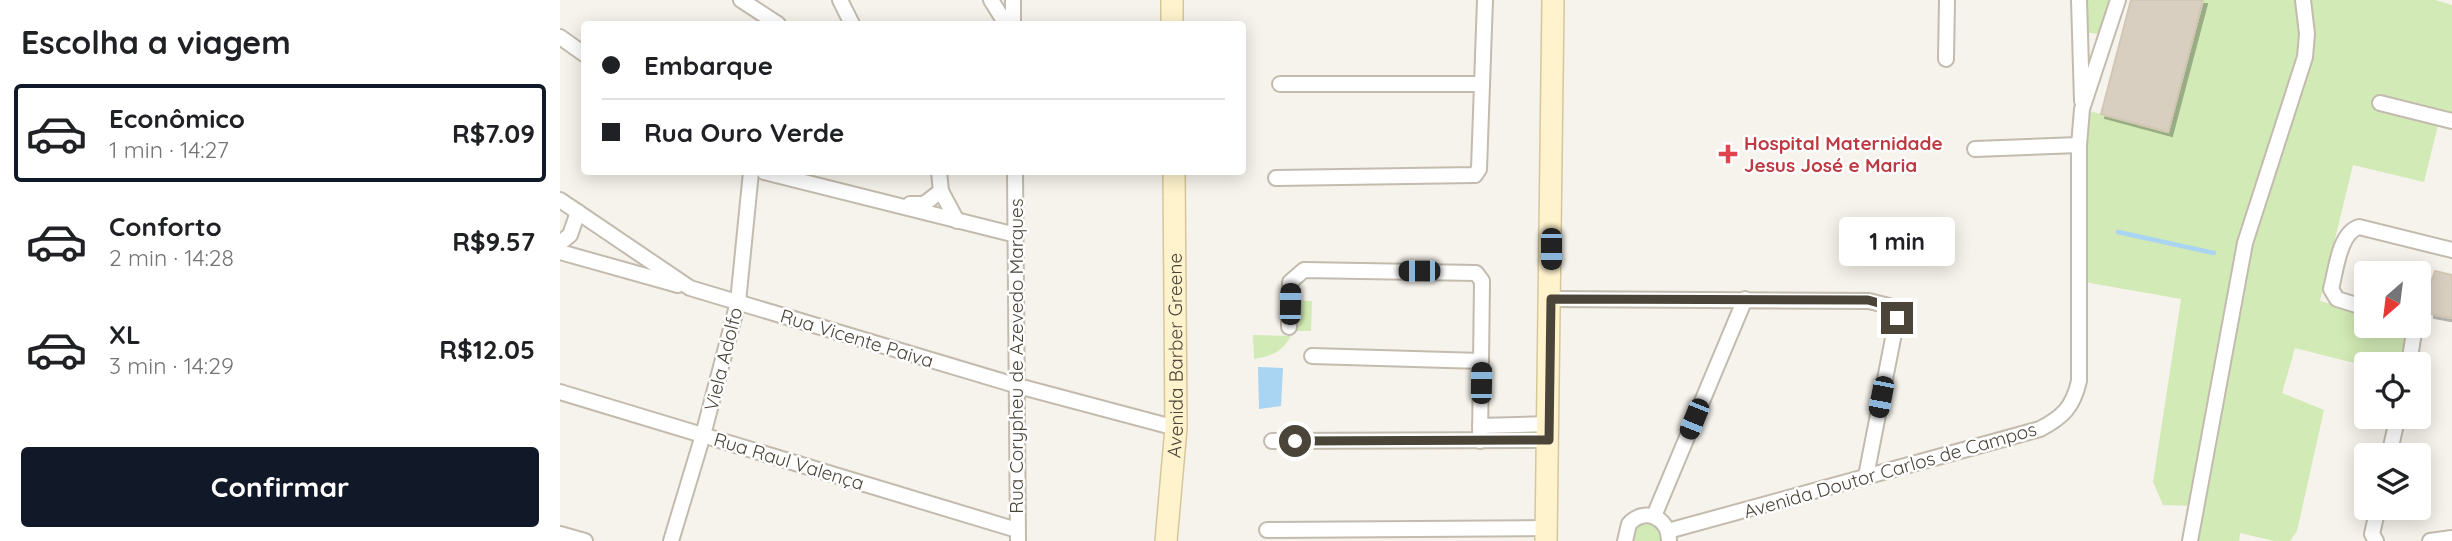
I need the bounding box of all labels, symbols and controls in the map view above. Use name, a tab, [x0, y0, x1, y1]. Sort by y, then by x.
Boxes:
text: Escolha a viagem	[21, 22, 291, 62]
text: Embarque	[644, 49, 773, 82]
icon: car	[25, 102, 88, 165]
text: Econômico	[109, 102, 245, 135]
text: Rua Ouro Verde	[644, 116, 844, 149]
text: R$7.09	[452, 117, 535, 150]
place label: Hospital Maternidade Jesus José e Maria	[1744, 131, 1943, 177]
text: 1 min · 14:27	[109, 135, 229, 164]
marker: Hospital Maternidade Jesus José e Maria	[1718, 144, 1738, 164]
street label: Rua Corypheu de Azevedo Marques	[1004, 198, 1028, 514]
icon: car	[25, 210, 88, 273]
text: Conforto	[109, 210, 222, 243]
callout: 1 min	[1839, 216, 1955, 266]
text: R$9.57	[452, 225, 535, 258]
text: 1 min	[1869, 227, 1925, 256]
car	[1541, 228, 1562, 270]
text: 2 min · 14:28	[109, 243, 234, 272]
street label: Avenida Barber Greene	[1161, 253, 1188, 459]
car	[1399, 261, 1441, 282]
north arrow	[2354, 261, 2431, 338]
map controls	[2354, 261, 2431, 520]
car	[1280, 283, 1301, 325]
route end	[1881, 302, 1913, 334]
street label: Rua Vicente Paiva	[778, 303, 936, 373]
street label: Viela Adolfo	[699, 305, 747, 413]
icon: car	[25, 318, 88, 381]
text: XL	[109, 318, 141, 351]
text: R$12.05	[439, 333, 535, 366]
text: 3 min · 14:29	[109, 351, 234, 380]
button: locate	[2354, 352, 2431, 429]
car	[1471, 362, 1492, 404]
car	[1867, 374, 1896, 420]
car	[1677, 396, 1712, 442]
street label: Avenida Doutor Carlos de Campos	[1741, 417, 2039, 523]
route start	[1279, 425, 1311, 457]
street label: Rua Raul Valença	[711, 427, 867, 495]
button: layers	[2354, 443, 2431, 520]
button: Confirmar	[21, 447, 539, 527]

